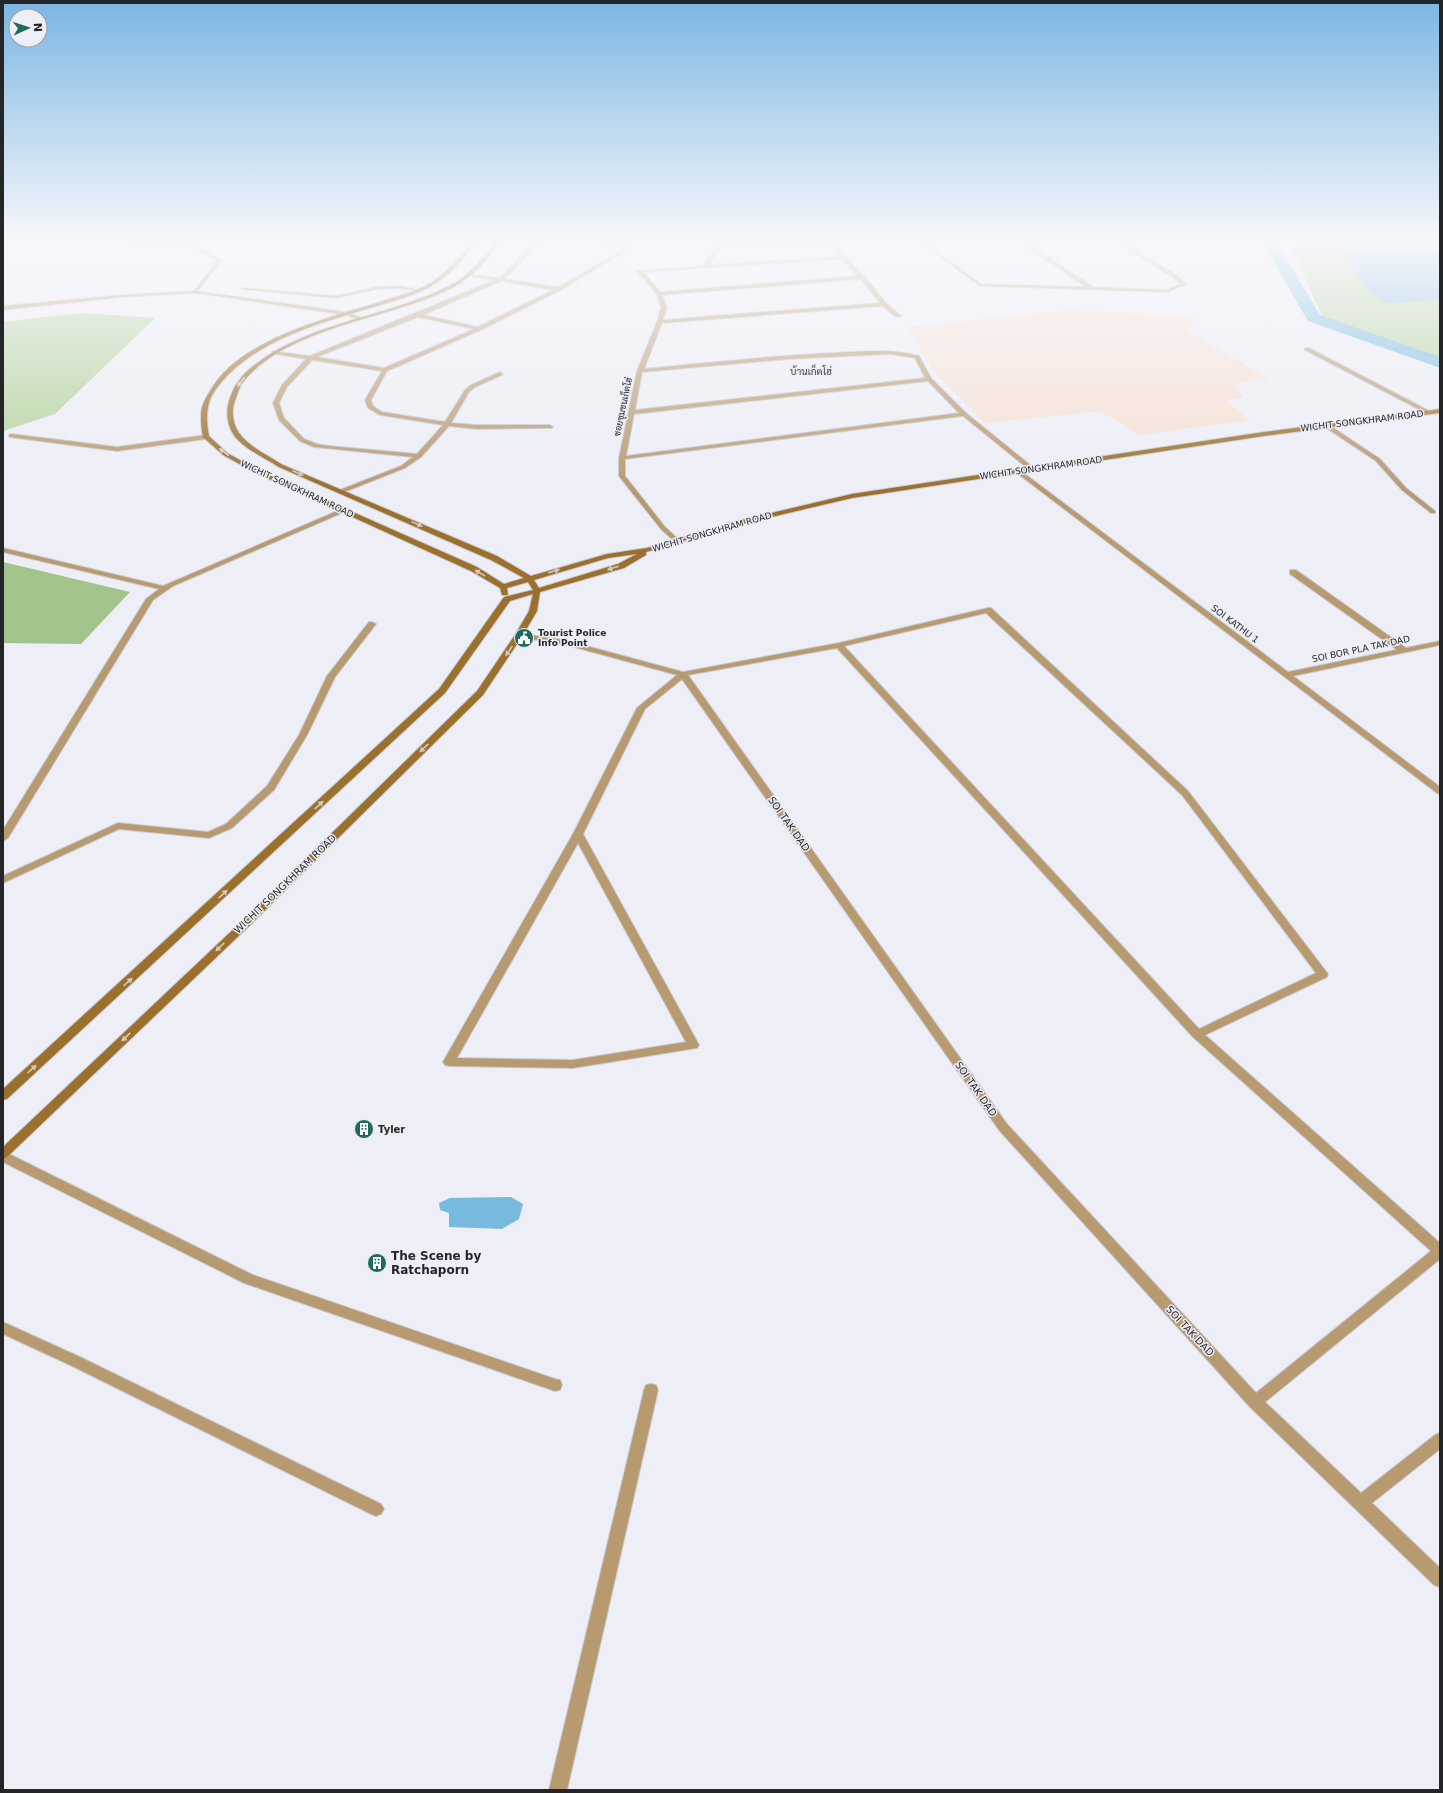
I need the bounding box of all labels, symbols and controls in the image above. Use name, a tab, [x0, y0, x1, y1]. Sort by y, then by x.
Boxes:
north arrow	[8, 8, 48, 48]
text: N	[31, 23, 44, 32]
district label: บ้านเก็ตโฮ่	[790, 364, 832, 377]
one-way arrow	[237, 376, 245, 387]
street label: ซอยชุมชนเก็ตโฮ่	[610, 376, 635, 438]
street label: WICHIT SONGKHRAM ROAD	[1300, 408, 1424, 434]
one-way arrow	[219, 448, 229, 456]
street label: WICHIT SONGKHRAM ROAD	[979, 454, 1103, 482]
street label: WICHIT SONGKHRAM ROAD	[239, 458, 355, 520]
one-way arrow	[292, 469, 304, 476]
street label: WICHIT SONGKHRAM ROAD	[651, 510, 773, 554]
one-way arrow	[412, 521, 423, 527]
one-way arrow	[607, 565, 619, 571]
one-way arrow	[548, 568, 560, 574]
one-way arrow	[475, 569, 485, 577]
street label: SOI KATHU 1	[1209, 603, 1261, 645]
public building icon: Tourist Police Info Point	[513, 627, 535, 649]
place label: Tourist Police Info Point	[538, 628, 606, 648]
street label: SOI BOR PLA TAK DAD	[1311, 634, 1411, 664]
one-way arrow	[505, 646, 513, 656]
one-way arrow	[419, 744, 429, 753]
street label: SOI TAK DAD	[766, 794, 812, 854]
one-way arrow	[314, 800, 324, 810]
street label: WICHIT SONGKHRAM ROAD	[232, 832, 338, 936]
one-way arrow	[218, 889, 229, 898]
one-way arrow	[215, 942, 225, 952]
one-way arrow	[122, 977, 133, 986]
one-way arrow	[121, 1032, 131, 1042]
street label: SOI TAK DAD	[953, 1059, 999, 1119]
one-way arrow	[27, 1065, 37, 1074]
building icon: Tyler	[353, 1118, 375, 1140]
place label: Tyler	[378, 1124, 405, 1135]
place label: The Scene by Ratchaporn	[391, 1249, 481, 1277]
building icon: The Scene by Ratchaporn	[366, 1252, 388, 1274]
street label: SOI TAK DAD	[1164, 1304, 1216, 1358]

